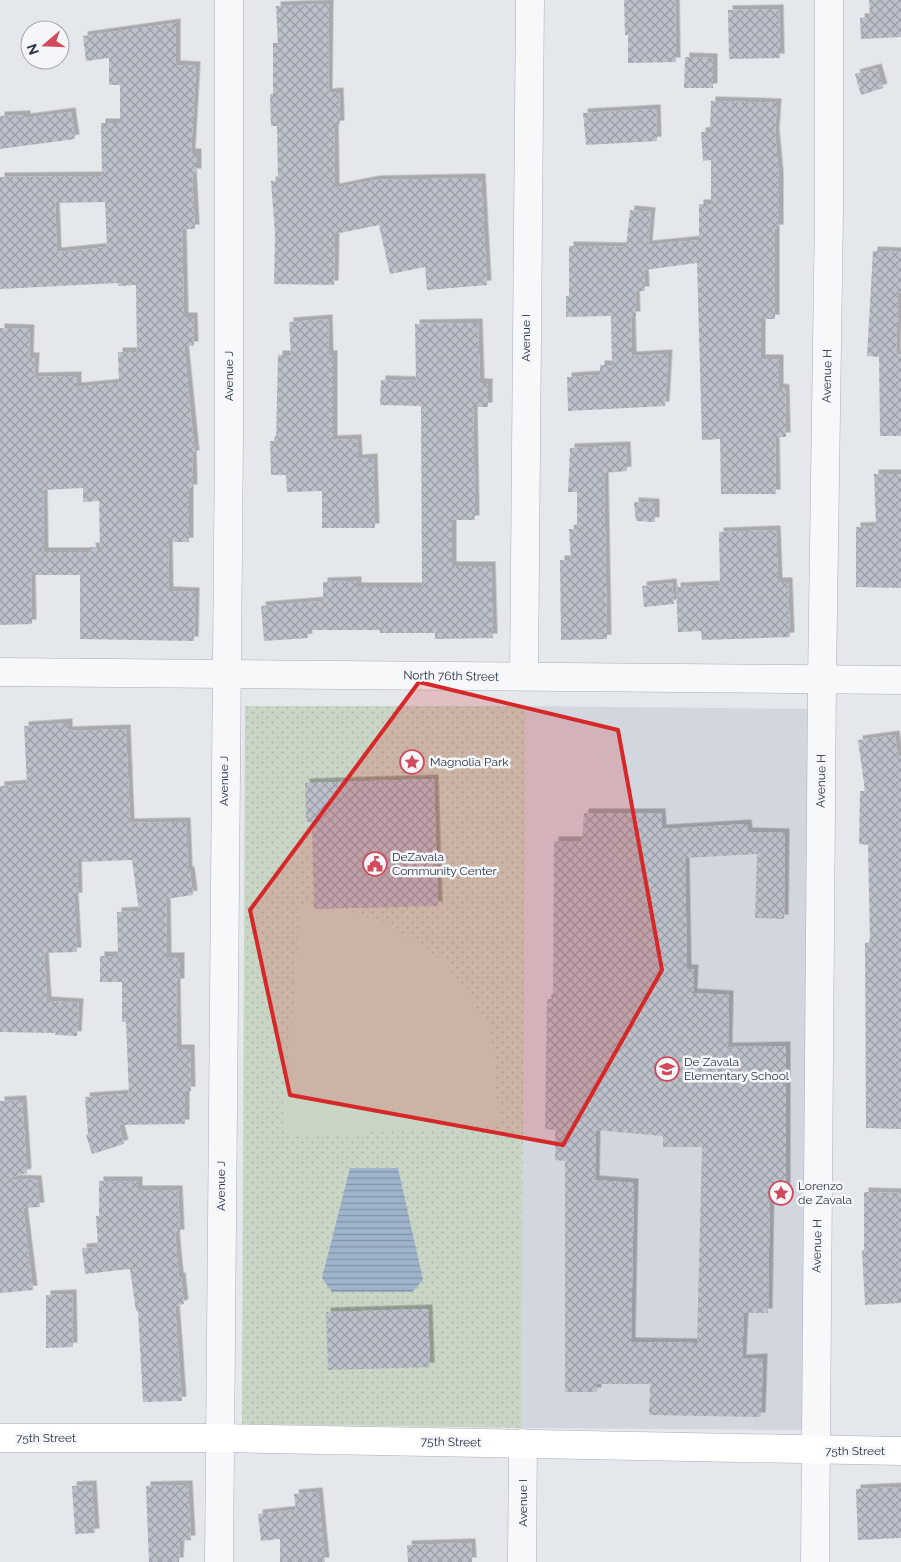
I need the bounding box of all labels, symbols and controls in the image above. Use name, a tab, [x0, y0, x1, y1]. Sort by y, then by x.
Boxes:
north arrow	[20, 20, 70, 70]
text: N	[23, 42, 42, 57]
street label: Avenue I	[519, 314, 533, 362]
street label: Avenue H	[820, 349, 834, 403]
street label: Avenue J	[222, 351, 236, 401]
street label: North 76th Street	[403, 668, 499, 684]
place icon: Magnolia Park	[399, 749, 425, 775]
street label: Avenue H	[814, 754, 828, 808]
place label: Magnolia Park	[430, 755, 509, 769]
street label: Avenue J	[217, 756, 231, 806]
place label: DeZavala Community Center	[392, 850, 498, 878]
public building icon: DeZavala Community Center	[362, 851, 388, 877]
place label: De Zavala Elementary School	[684, 1055, 790, 1083]
school or university icon: De Zavala Elementary School	[654, 1056, 680, 1082]
street label: Avenue J	[214, 1161, 228, 1211]
place label: Lorenzo de Zavala	[798, 1179, 852, 1207]
place icon: Lorenzo de Zavala	[768, 1180, 794, 1206]
street label: Avenue H	[810, 1219, 824, 1273]
street label: 75th Street	[16, 1431, 76, 1445]
street label: 75th Street	[421, 1434, 481, 1450]
street label: 75th Street	[825, 1444, 885, 1458]
street label: Avenue I	[516, 1479, 530, 1527]

